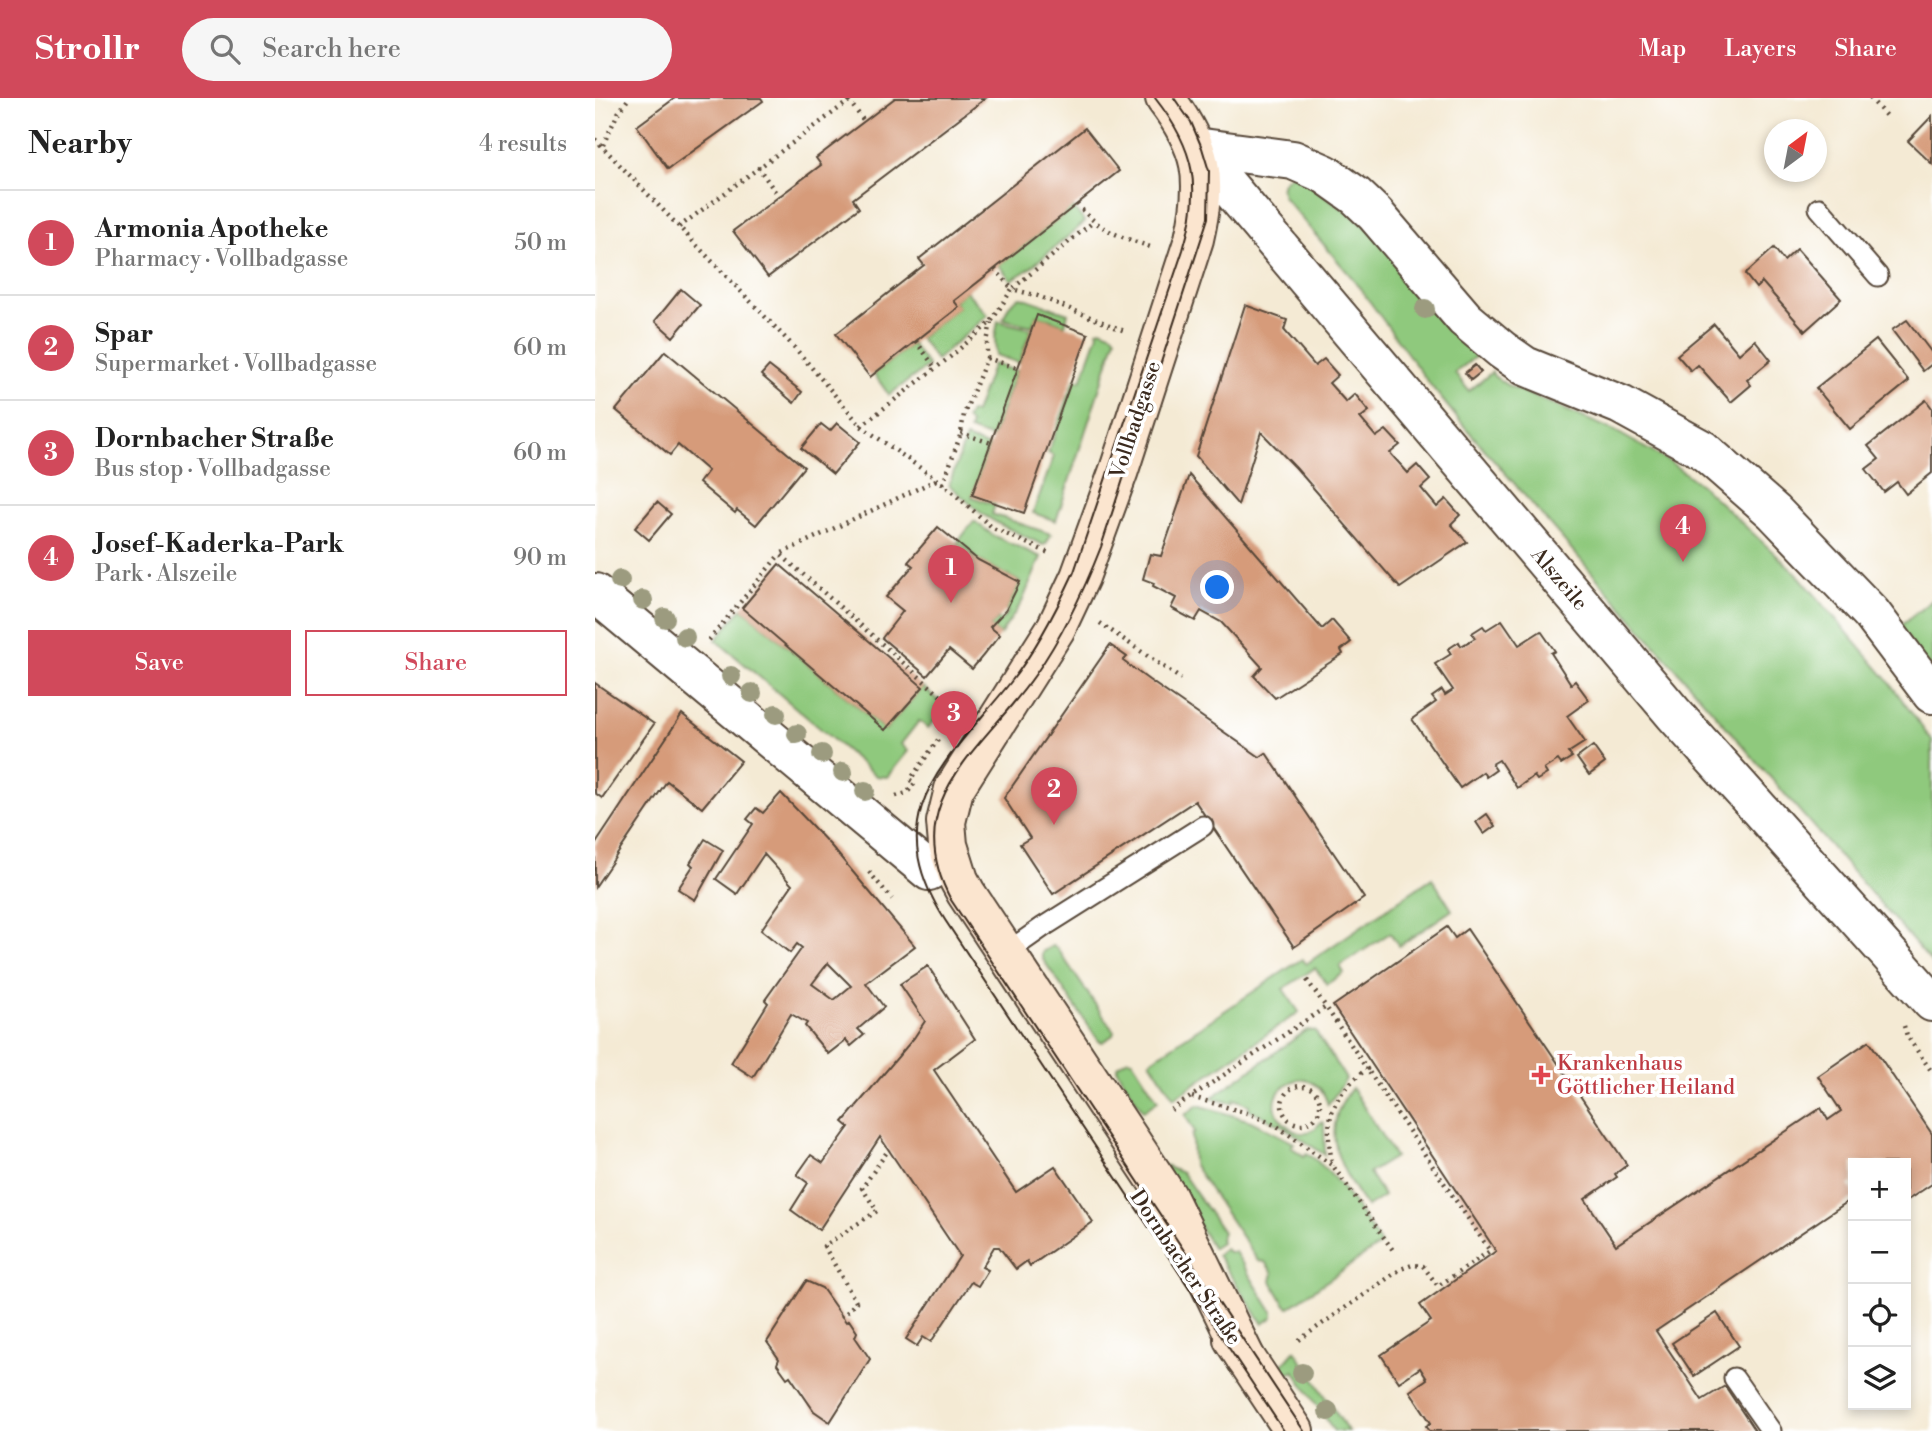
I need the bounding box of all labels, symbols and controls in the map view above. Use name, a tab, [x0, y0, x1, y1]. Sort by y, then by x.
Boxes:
search box	[182, 18, 672, 81]
text: Strollr	[35, 29, 140, 70]
icon: search	[206, 30, 244, 68]
text: Search here	[262, 33, 401, 65]
text: Map	[1639, 34, 1686, 64]
text: Layers	[1724, 34, 1796, 64]
text: Share	[1834, 34, 1897, 64]
north arrow	[1764, 119, 1827, 182]
text: Nearby	[28, 125, 132, 163]
text: 4 results	[479, 130, 567, 158]
text: Armonia Apotheke	[95, 213, 328, 245]
text: 1	[45, 229, 57, 257]
text: 50 m	[514, 229, 567, 257]
text: Pharmacy · Vollbadgasse	[95, 245, 348, 273]
text: Spar	[95, 318, 154, 350]
text: 2	[44, 334, 58, 362]
text: 60 m	[513, 334, 567, 362]
text: Supermarket · Vollbadgasse	[95, 350, 377, 378]
street label: Vollbadgasse	[1104, 358, 1167, 483]
text: Dornbacher Straße	[95, 423, 334, 455]
text: 3	[44, 439, 58, 467]
text: 60 m	[513, 439, 567, 467]
text: Bus stop · Vollbadgasse	[95, 455, 331, 483]
pin: 4	[1660, 504, 1706, 562]
text: Josef-Kaderka-Park	[95, 528, 344, 560]
street label: Alszeile	[1524, 542, 1593, 616]
text: 4	[43, 544, 59, 572]
text: 90 m	[513, 544, 567, 572]
pin: 1	[928, 545, 974, 603]
text: Park · Alszeile	[95, 560, 237, 588]
your location	[1200, 570, 1234, 604]
button: Save	[28, 630, 291, 696]
button: Share	[305, 630, 567, 696]
pin: 3	[931, 691, 977, 749]
pin: 2	[1031, 767, 1077, 825]
place label: Krankenhaus Göttlicher Heiland	[1557, 1051, 1735, 1101]
marker: Krankenhaus Göttlicher Heiland	[1531, 1065, 1551, 1085]
map controls	[1848, 1158, 1911, 1410]
button: +	[1848, 1158, 1911, 1221]
street label: Dornbacher Straße	[1124, 1185, 1247, 1350]
button: −	[1848, 1221, 1911, 1284]
button: locate	[1848, 1284, 1911, 1347]
button: layers	[1848, 1347, 1911, 1410]

